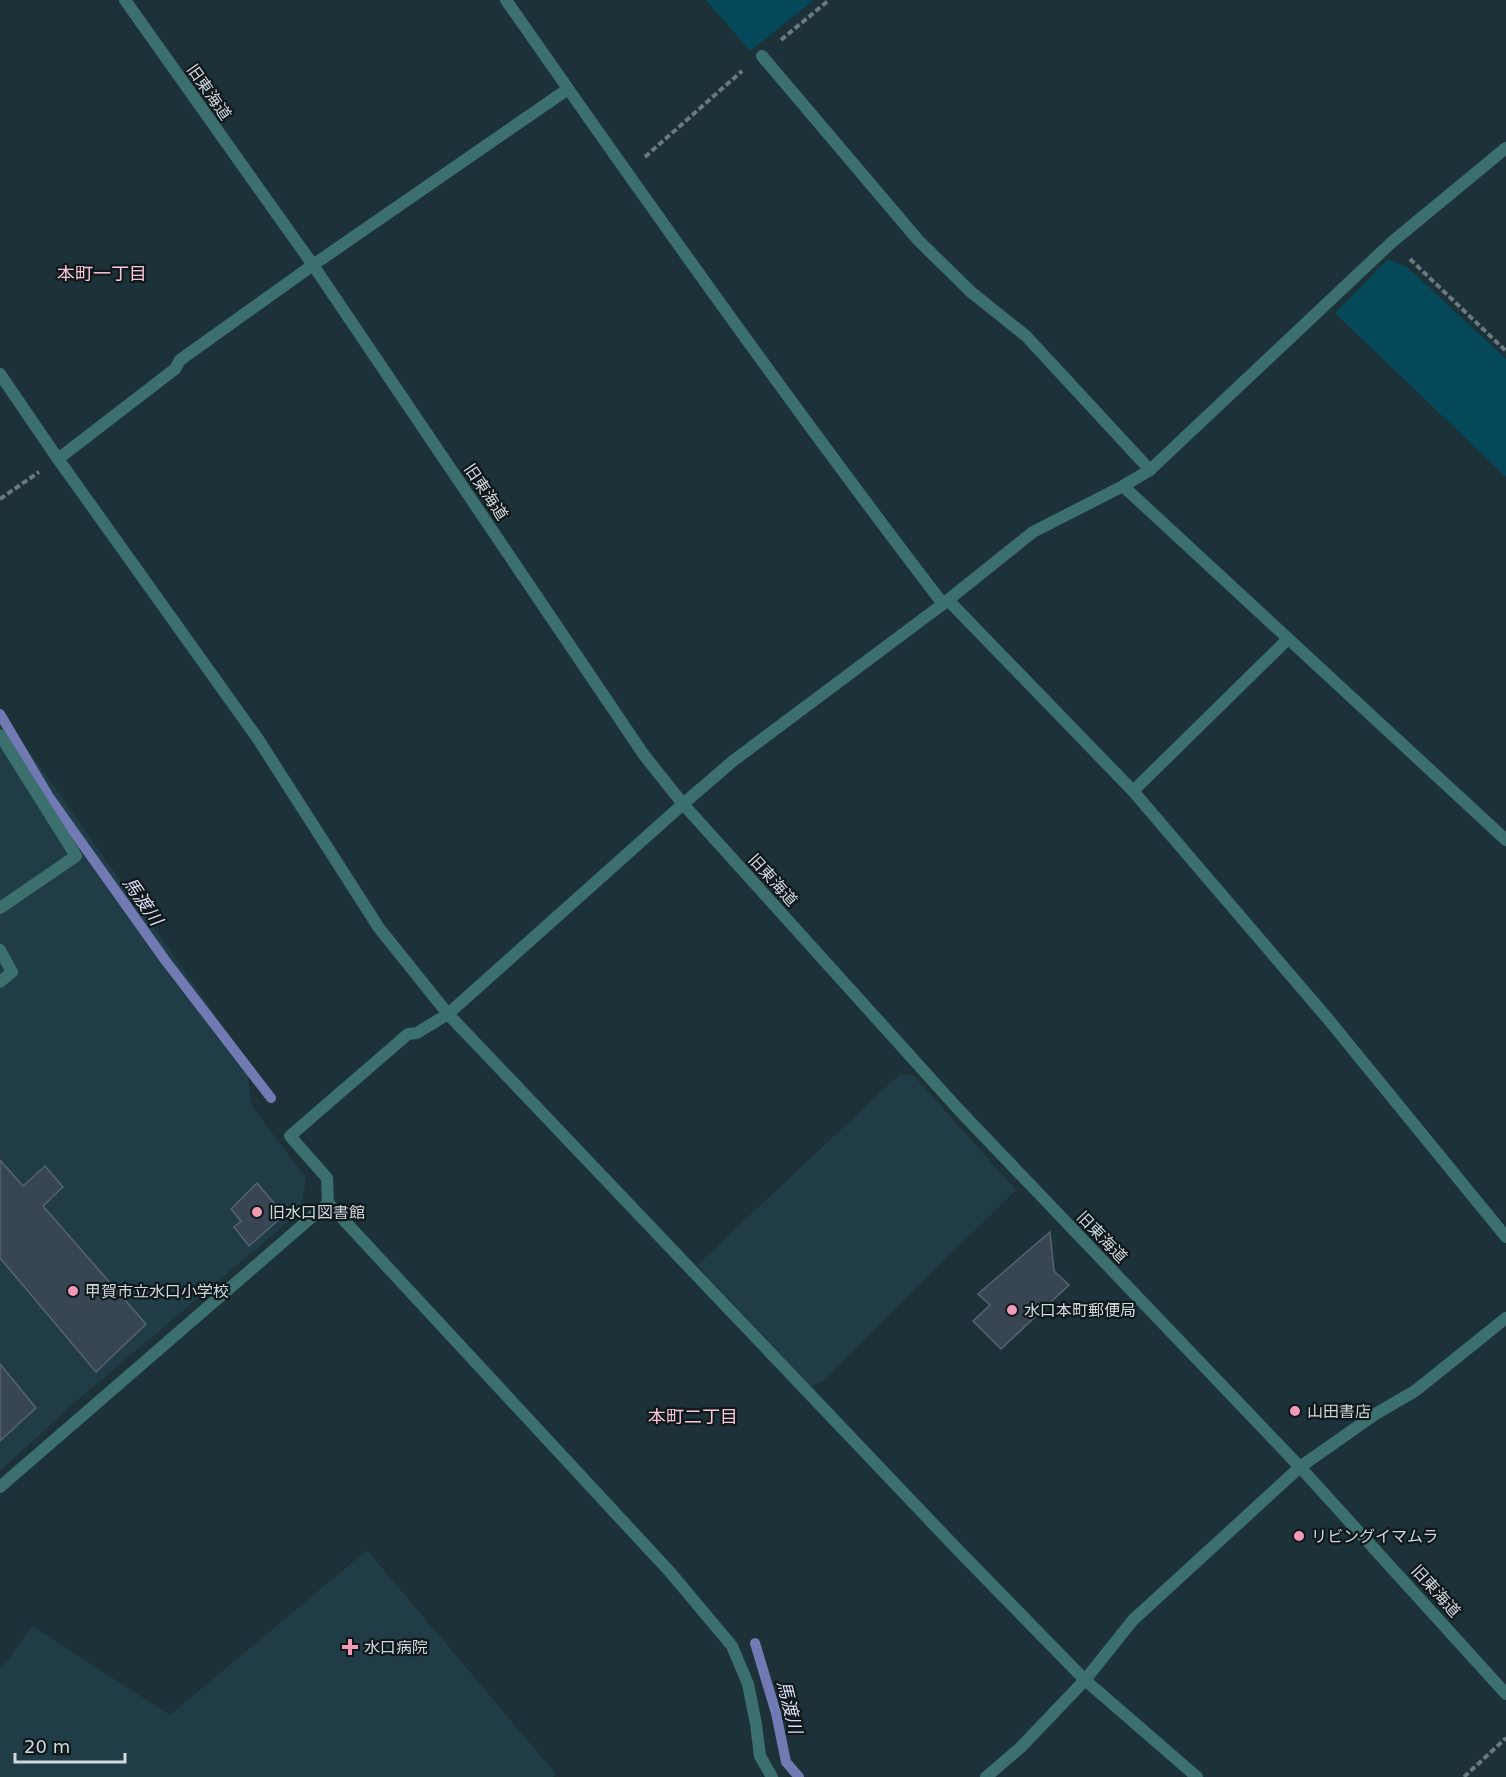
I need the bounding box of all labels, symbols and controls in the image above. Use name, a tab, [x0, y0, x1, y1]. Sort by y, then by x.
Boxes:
street label: 旧東海道	[183, 60, 235, 124]
district label: 本町一丁目	[57, 263, 147, 284]
street label: 旧東海道	[460, 460, 512, 524]
street label: 旧東海道	[745, 850, 801, 910]
water label: 馬渡川	[119, 873, 168, 931]
place label: 旧水口図書館	[269, 1203, 365, 1222]
marker: 旧水口図書館	[250, 1205, 264, 1219]
street label: 旧東海道	[1073, 1207, 1131, 1267]
place label: 甲賀市立水口小学校	[85, 1282, 229, 1301]
marker: 甲賀市立水口小学校	[66, 1284, 80, 1298]
place label: 水口本町郵便局	[1024, 1301, 1136, 1320]
marker: 水口本町郵便局	[1005, 1303, 1019, 1317]
place label: 山田書店	[1307, 1402, 1371, 1421]
marker: 山田書店	[1288, 1404, 1302, 1418]
district label: 本町二丁目	[648, 1406, 738, 1427]
place label: リビングイマムラ	[1311, 1527, 1438, 1546]
marker: リビングイマムラ	[1292, 1529, 1306, 1543]
street label: 旧東海道	[1408, 1561, 1464, 1621]
marker: 水口病院	[341, 1638, 359, 1656]
place label: 水口病院	[364, 1638, 428, 1657]
water label: 馬渡川	[773, 1678, 807, 1738]
scale bar	[15, 1726, 124, 1764]
text: 20 m	[24, 1736, 70, 1757]

